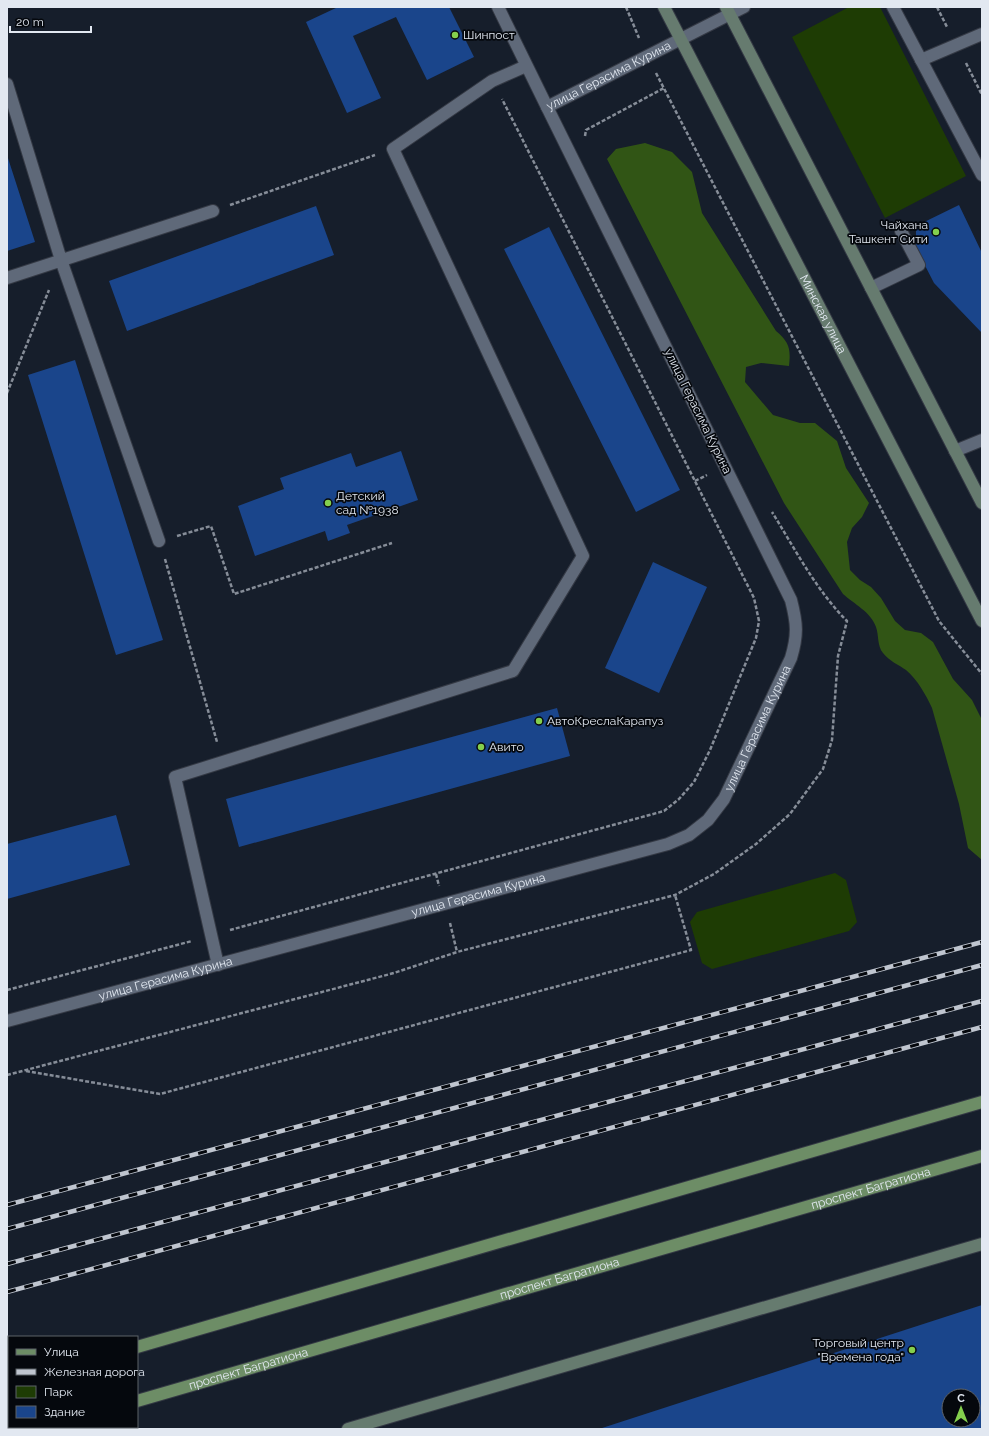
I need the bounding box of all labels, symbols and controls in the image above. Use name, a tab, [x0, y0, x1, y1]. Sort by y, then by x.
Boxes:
scale bar	[10, 8, 91, 34]
text: 20 m	[16, 15, 44, 29]
place label: Шинпост	[463, 28, 515, 42]
marker: Шинпост	[450, 30, 460, 40]
street label: улица Герасима Курина	[544, 38, 673, 113]
place label: Чайхана Ташкент Сити	[849, 218, 928, 246]
marker: Чайхана Ташкент Сити	[931, 227, 941, 237]
street label: Минская улица	[797, 272, 849, 356]
street label: улица Герасима Курина	[662, 346, 734, 476]
place label: Детский сад №1938	[336, 489, 399, 517]
marker: Детский сад №1938	[323, 498, 333, 508]
street label: улица Герасима Курина	[722, 663, 793, 794]
place label: АвтоКреслаКарапуз	[547, 714, 664, 728]
marker: АвтоКреслаКарапуз	[534, 716, 544, 726]
place label: Авито	[489, 740, 524, 754]
marker: Авито	[476, 742, 486, 752]
street label: улица Герасима Курина	[410, 870, 547, 919]
street label: улица Герасима Курина	[97, 954, 234, 1003]
street label: проспект Багратиона	[810, 1164, 932, 1212]
street label: проспект Багратиона	[498, 1255, 621, 1302]
legend	[8, 1336, 138, 1428]
place label: Торговый центр "Времена года"	[813, 1336, 904, 1364]
text: Улица	[44, 1345, 79, 1359]
street label: проспект Багратиона	[187, 1345, 310, 1393]
marker: Торговый центр "Времена года"	[907, 1345, 917, 1355]
text: Железная дорога	[44, 1365, 145, 1379]
text: Парк	[44, 1385, 73, 1399]
north arrow	[941, 1388, 981, 1428]
text: С	[957, 1392, 965, 1405]
text: Здание	[44, 1405, 85, 1419]

